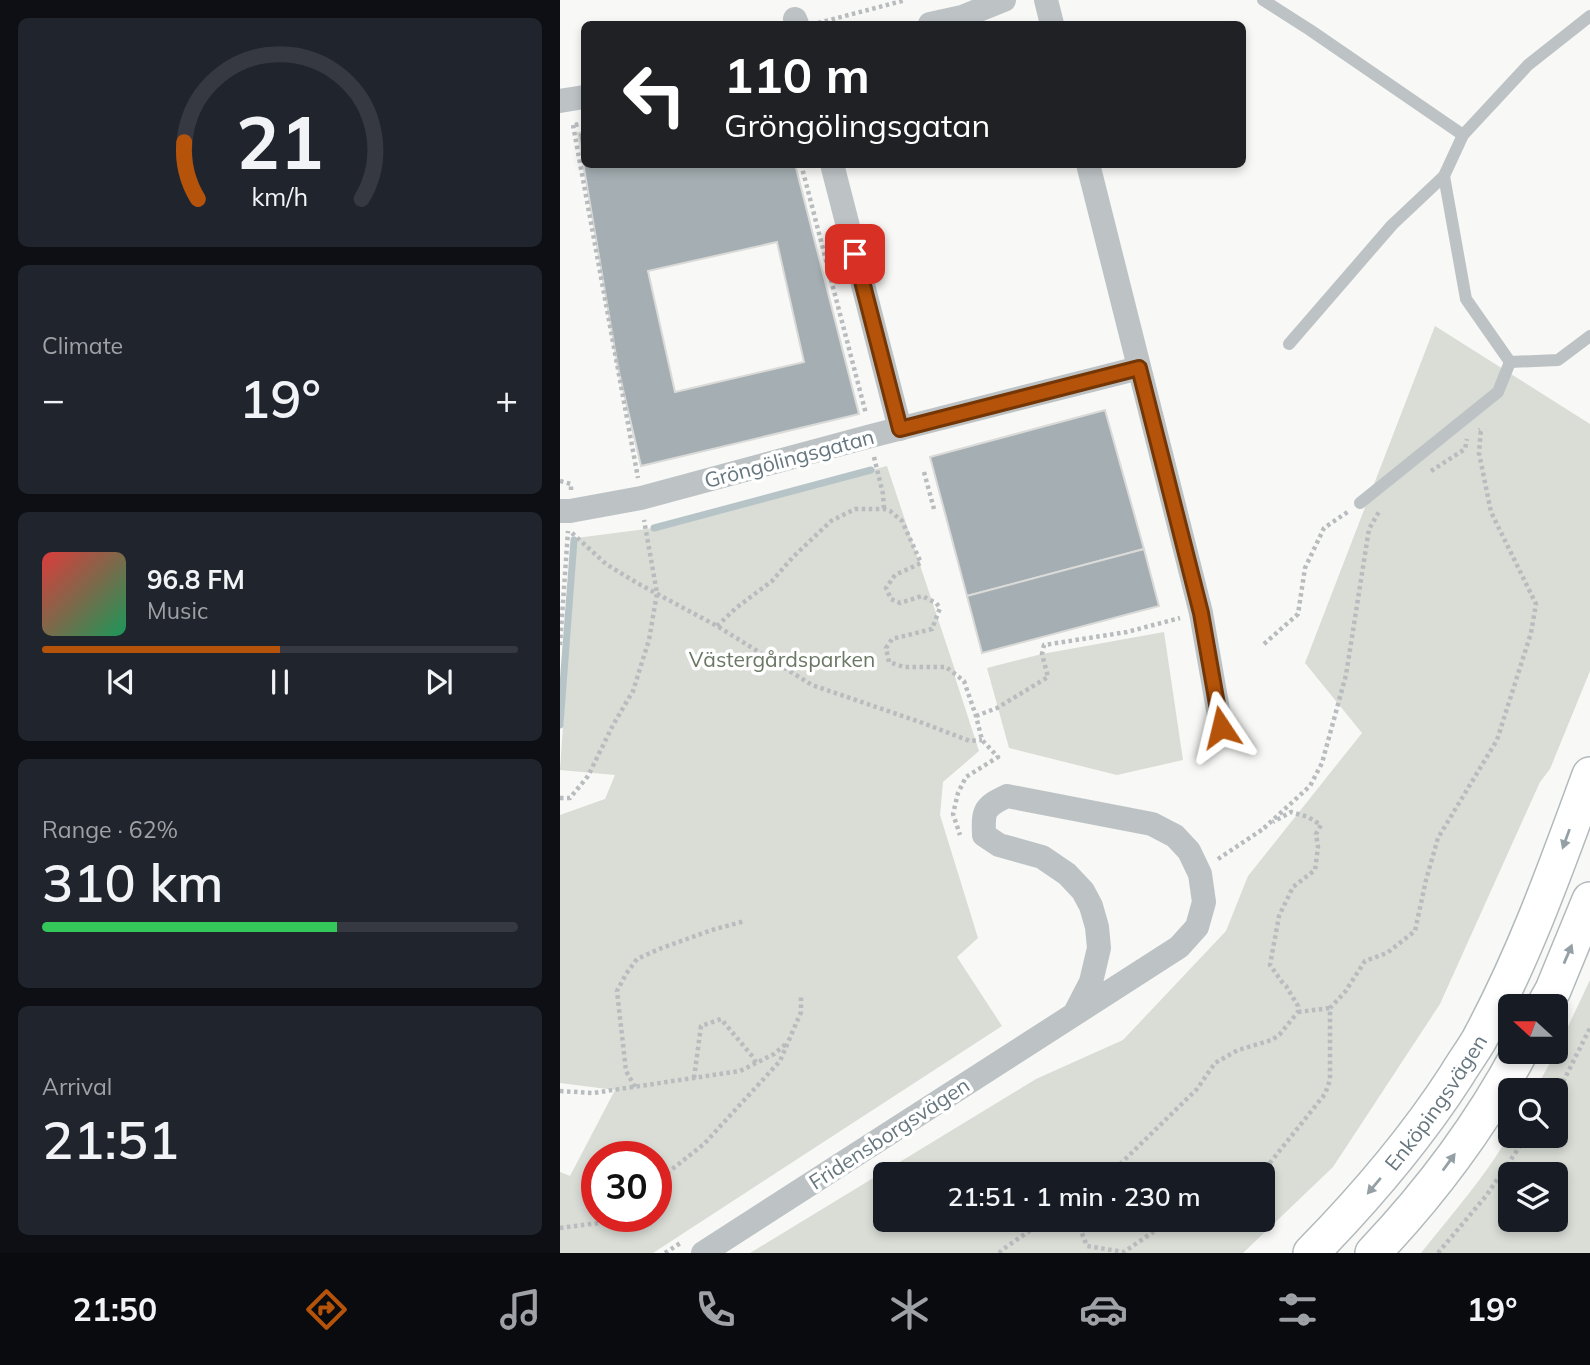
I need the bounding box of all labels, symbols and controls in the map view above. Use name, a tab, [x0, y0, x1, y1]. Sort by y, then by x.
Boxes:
text: 110 m	[724, 44, 870, 105]
icon: left	[609, 49, 700, 140]
text: 21	[236, 96, 324, 187]
text: Gröngölingsgatan	[724, 105, 990, 145]
text: km/h	[252, 180, 308, 211]
pin	[825, 224, 885, 284]
icon: arrive	[836, 235, 874, 273]
text: Climate	[42, 331, 123, 360]
text: 19°	[239, 366, 321, 431]
text: −	[42, 375, 65, 423]
text: +	[495, 375, 518, 423]
street label: Gröngölingsgatan	[701, 423, 877, 493]
text: 96.8 FM	[147, 563, 245, 596]
text: Music	[147, 596, 208, 625]
park label: Västergårdsparken	[689, 646, 875, 672]
icon: previous	[102, 663, 140, 701]
icon: pause	[261, 663, 299, 701]
icon: next	[420, 663, 458, 701]
position arrow	[1184, 690, 1258, 764]
text: Range · 62%	[42, 815, 178, 844]
one-way arrow	[1561, 828, 1572, 849]
text: 310 km	[42, 850, 223, 915]
one-way arrow	[1563, 943, 1574, 964]
north arrow	[1498, 994, 1568, 1064]
map controls	[1498, 994, 1568, 1232]
street label: Enköpingsvägen	[1379, 1030, 1492, 1175]
street label: Fridensborgsvägen	[804, 1071, 974, 1195]
text: Arrival	[42, 1072, 112, 1101]
button: search	[1498, 1078, 1568, 1148]
text: 21:51	[42, 1107, 179, 1172]
speed limit sign: 30	[581, 1141, 672, 1232]
one-way arrow	[1442, 1153, 1456, 1171]
button: layers	[1498, 1162, 1568, 1232]
one-way arrow	[1367, 1177, 1382, 1194]
text: 21:51 · 1 min · 230 m	[947, 1180, 1201, 1213]
icon: directions	[302, 1285, 351, 1334]
icon: music	[496, 1285, 545, 1334]
icon: phone	[691, 1285, 740, 1334]
icon: climate	[885, 1285, 934, 1334]
icon: car	[1079, 1285, 1128, 1334]
icon: filters	[1273, 1285, 1322, 1334]
text: 21:50	[73, 1289, 157, 1329]
text: 19°	[1467, 1289, 1517, 1329]

